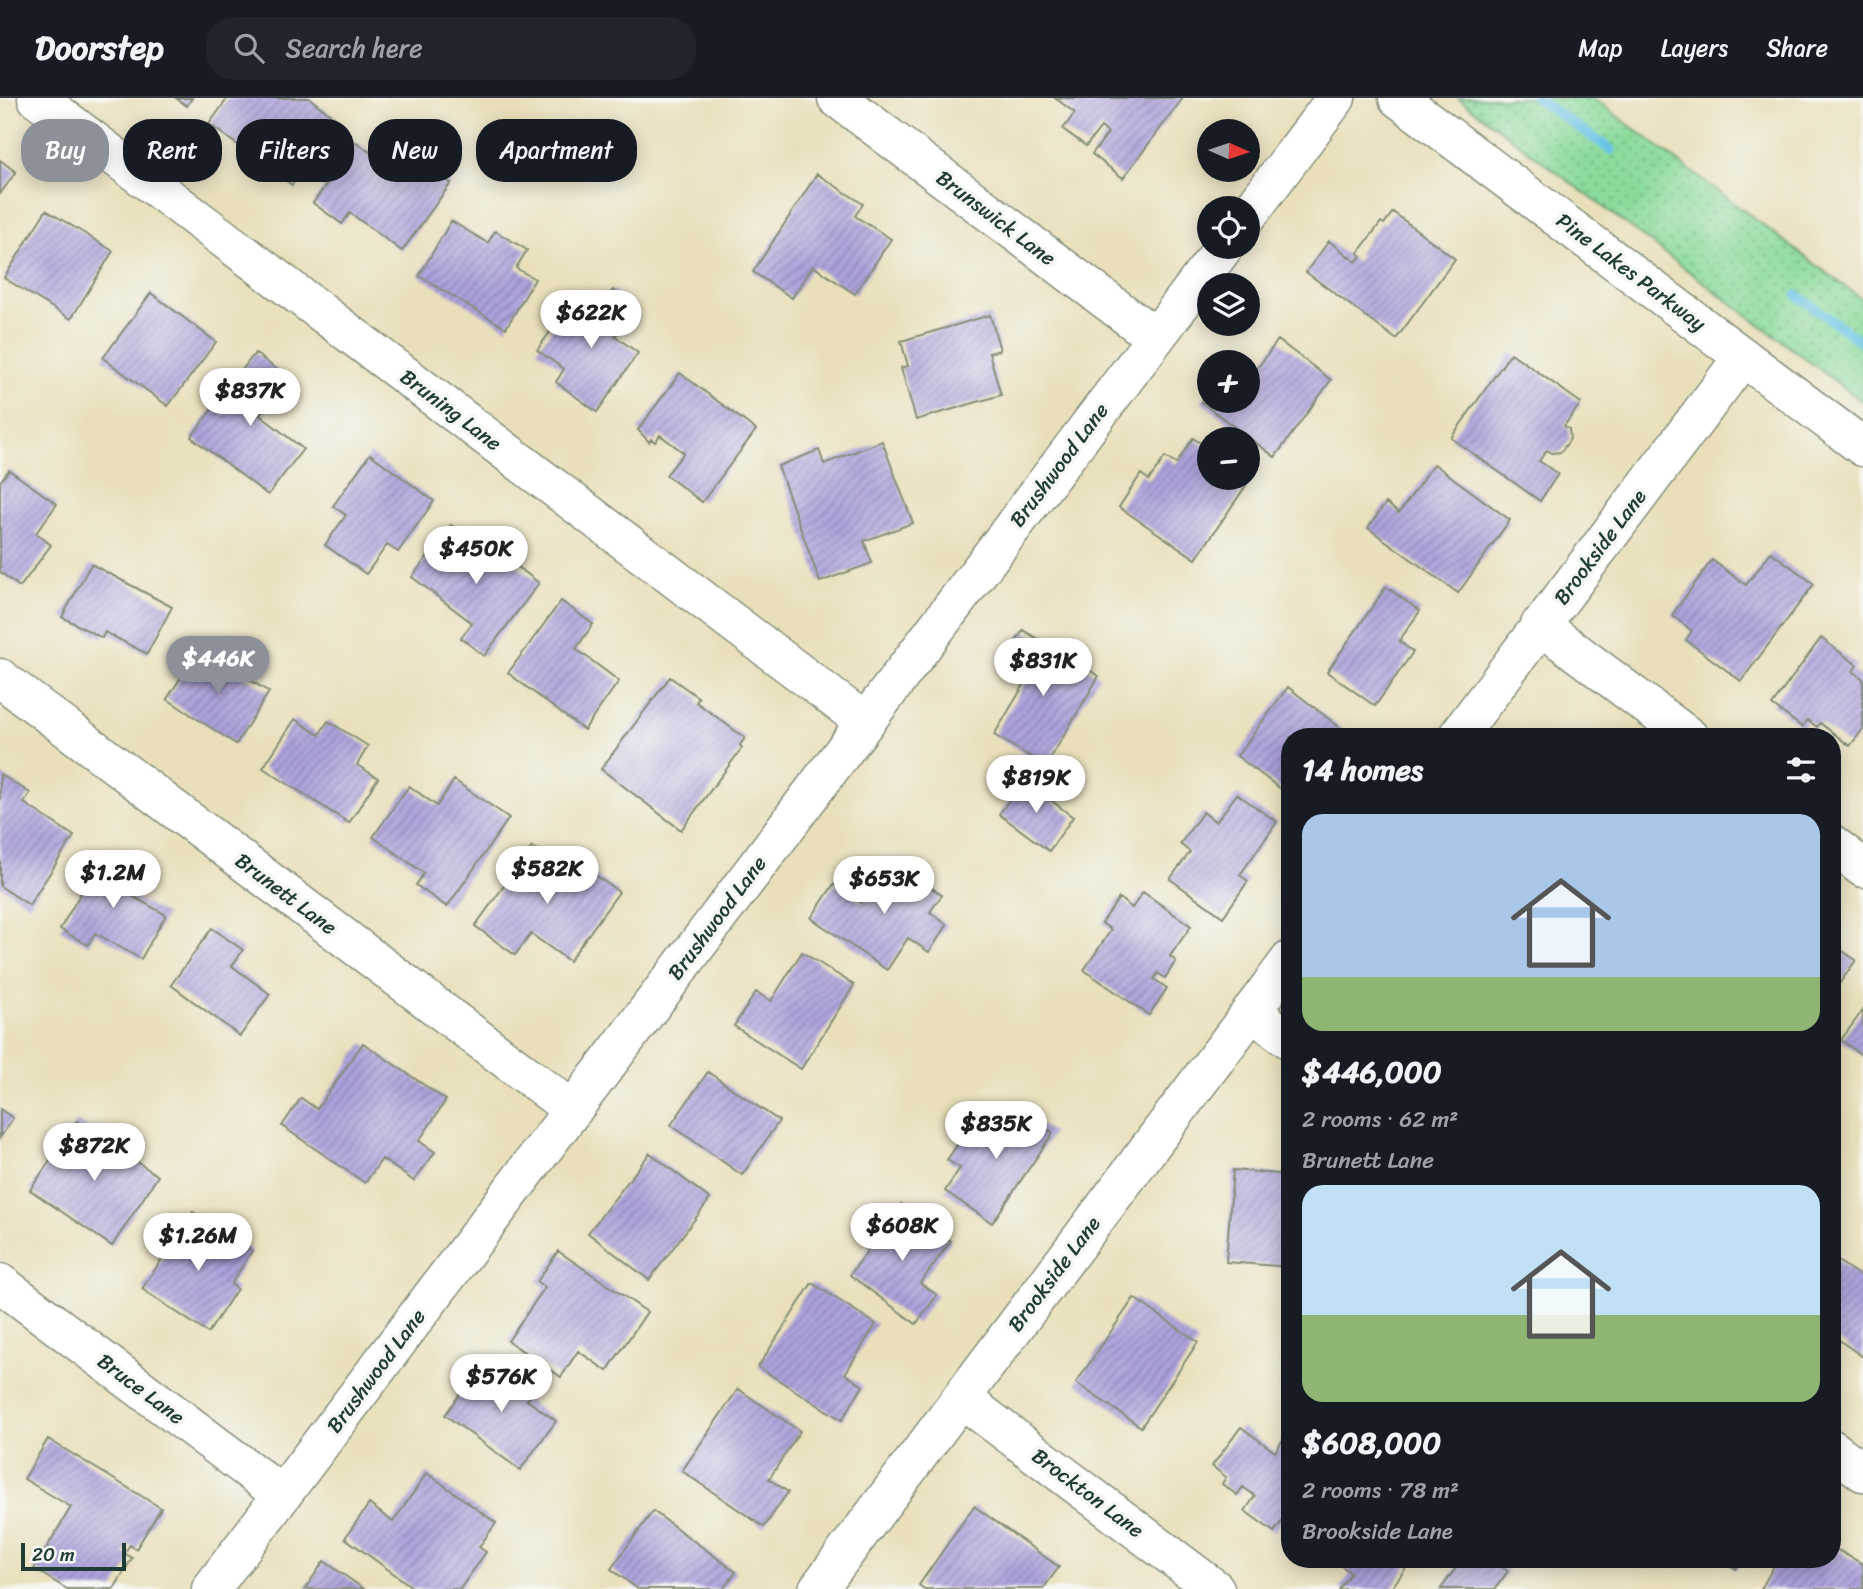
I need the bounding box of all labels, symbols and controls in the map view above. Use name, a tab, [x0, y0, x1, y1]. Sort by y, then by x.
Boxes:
search box	[206, 17, 696, 80]
text: Doorstep	[35, 19, 164, 77]
text: Search here	[286, 25, 423, 71]
text: Map	[1578, 27, 1623, 69]
text: Layers	[1661, 27, 1728, 69]
text: Share	[1766, 27, 1828, 69]
icon: search	[230, 29, 268, 67]
chip: Buy	[21, 119, 109, 182]
chip: Rent	[123, 119, 222, 182]
chip: Filters	[236, 119, 354, 182]
chip: New	[368, 119, 462, 182]
chip: Apartment	[476, 119, 637, 182]
north arrow	[1197, 119, 1260, 182]
map controls	[1197, 119, 1260, 490]
street label: Brunswick Lane	[928, 160, 1065, 276]
button: locate	[1197, 196, 1260, 259]
street label: Pine Lakes Parkway	[1547, 202, 1715, 342]
button: layers	[1197, 273, 1260, 336]
pin: $622K	[542, 290, 640, 350]
text: $622K	[556, 292, 626, 333]
button: +	[1197, 350, 1260, 413]
street label: Bruning Lane	[392, 359, 511, 461]
pin: $837K	[201, 368, 299, 428]
text: $837K	[215, 370, 285, 411]
street label: Brushwood Lane	[999, 394, 1119, 536]
button: −	[1197, 427, 1260, 490]
street label: Brookside Lane	[1543, 481, 1657, 613]
pin: $450K	[427, 526, 525, 586]
text: $450K	[440, 528, 512, 569]
pin: $446K	[169, 636, 267, 696]
text: $446K	[182, 638, 254, 679]
pin: $831K	[994, 638, 1092, 698]
text: $831K	[1010, 640, 1076, 681]
text: 14 homes	[1302, 743, 1423, 797]
icon: filters	[1782, 751, 1820, 789]
pin: $819K	[987, 756, 1085, 815]
text: $819K	[1002, 757, 1070, 798]
street label: Brunett Lane	[226, 843, 346, 946]
pin: $582K	[498, 846, 596, 906]
street label: Brushwood Lane	[657, 847, 777, 989]
text: $582K	[512, 848, 582, 889]
pin: $1.2M	[64, 850, 162, 910]
text: $1.2M	[81, 852, 145, 893]
pin: $653K	[835, 856, 933, 916]
text: $653K	[849, 858, 919, 899]
icon: home	[1498, 860, 1624, 986]
text: $446,000	[1302, 1045, 1442, 1099]
text: 2 rooms · 62 m²	[1302, 1099, 1458, 1140]
pin: $835K	[947, 1102, 1045, 1161]
text: $835K	[961, 1103, 1031, 1144]
pin: $872K	[45, 1124, 143, 1183]
text: $872K	[59, 1125, 129, 1166]
text: Brunett Lane	[1302, 1140, 1434, 1181]
pin: $608K	[853, 1204, 951, 1263]
text: $608K	[867, 1205, 937, 1246]
street label: Brookside Lane	[997, 1208, 1111, 1340]
pin: $1.26M	[141, 1214, 255, 1273]
text: $1.26M	[159, 1215, 237, 1256]
icon: home	[1498, 1231, 1624, 1357]
street label: Brushwood Lane	[316, 1300, 436, 1442]
street label: Bruce Lane	[89, 1343, 193, 1435]
pin: $576K	[452, 1354, 550, 1414]
text: $576K	[466, 1356, 536, 1397]
text: $608,000	[1302, 1416, 1441, 1470]
street label: Brockton Lane	[1023, 1438, 1153, 1548]
text: 2 rooms · 78 m²	[1302, 1470, 1459, 1511]
text: Brookside Lane	[1302, 1511, 1453, 1552]
text: 20 m	[32, 1538, 75, 1571]
scale bar	[21, 1540, 126, 1572]

